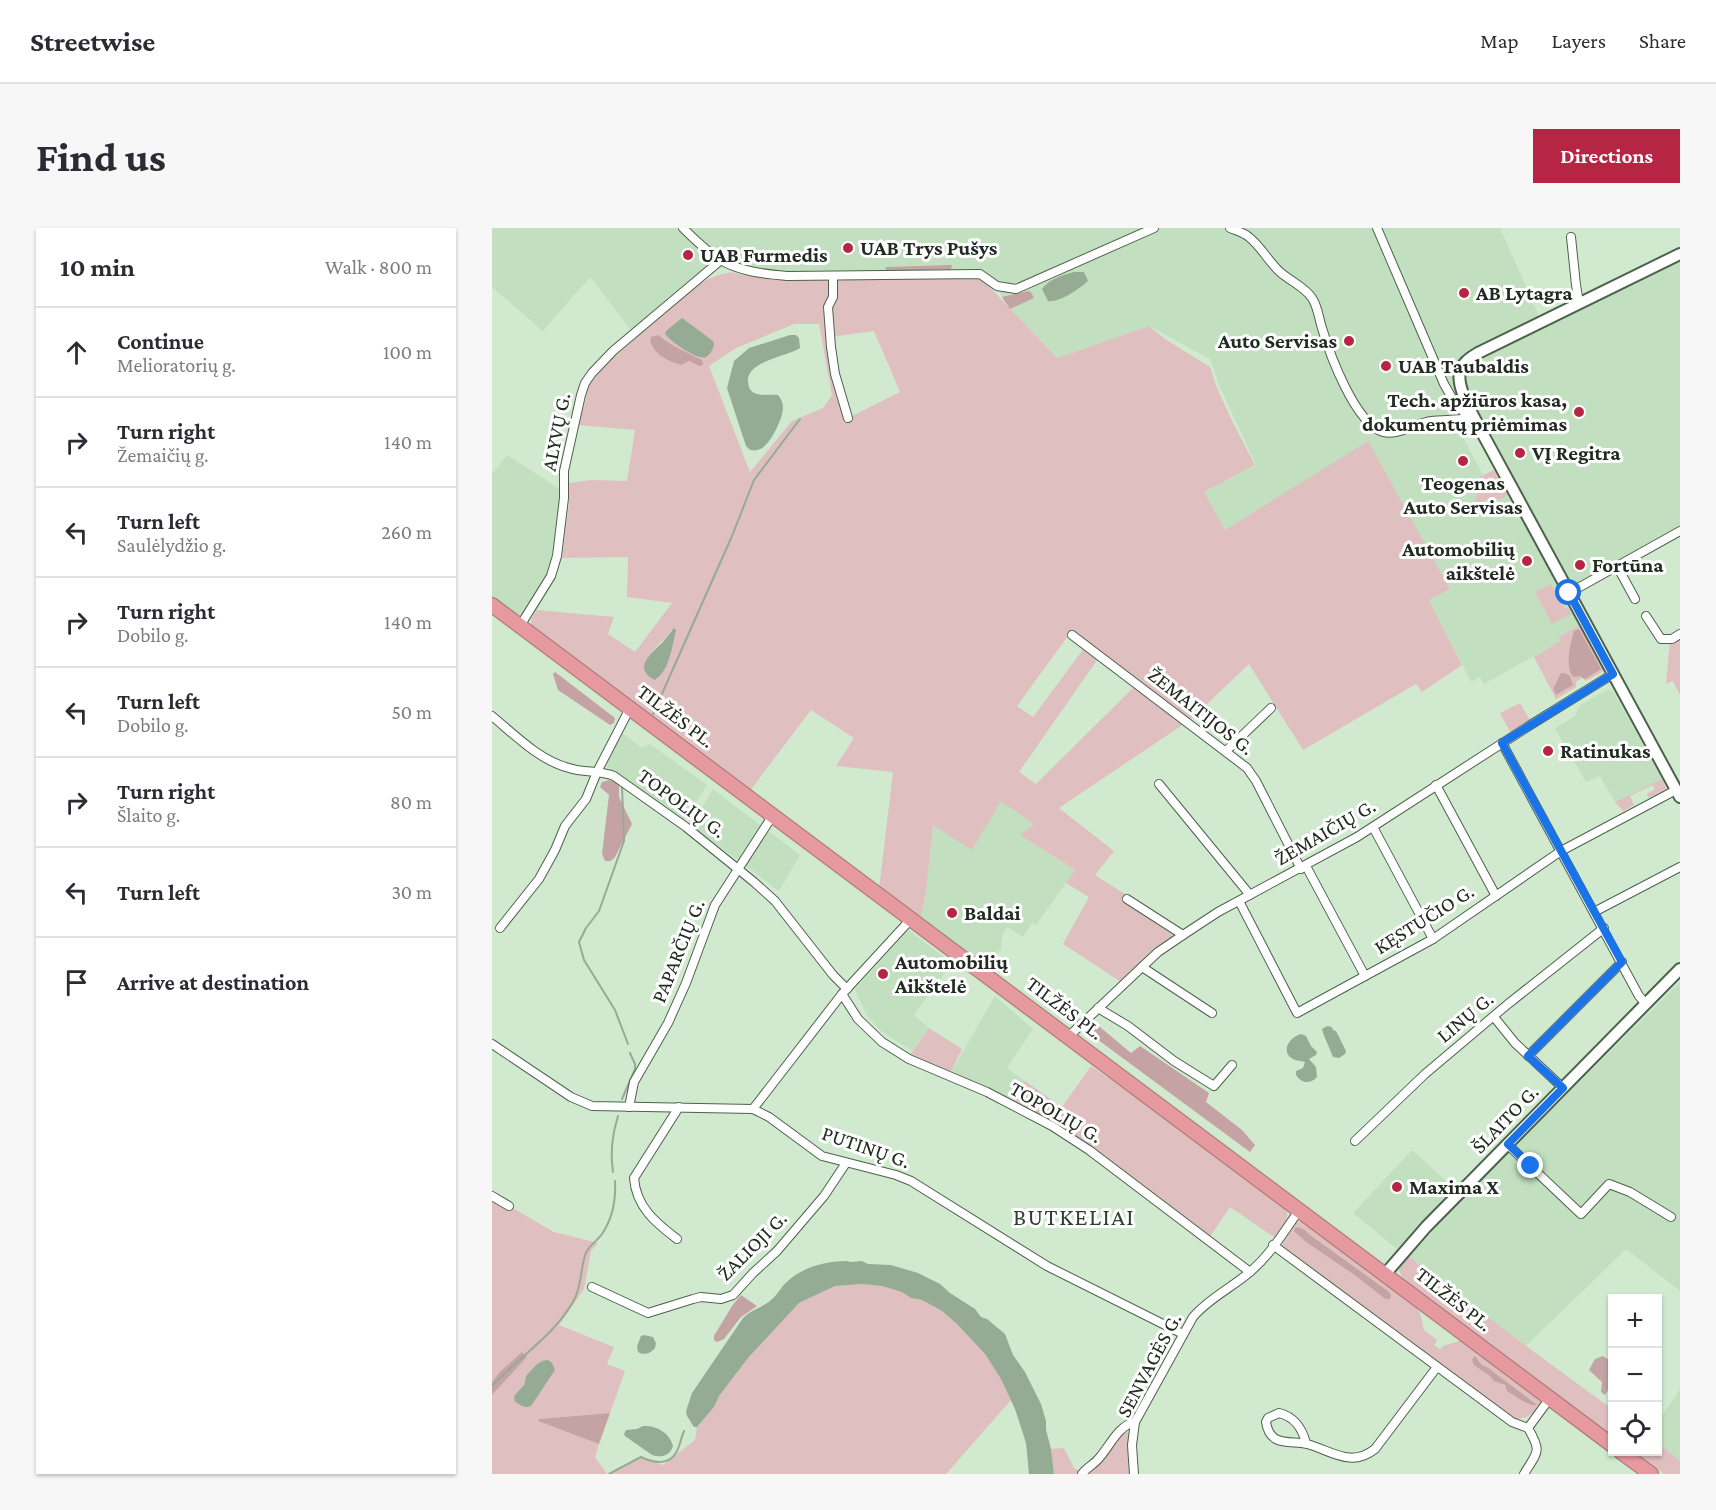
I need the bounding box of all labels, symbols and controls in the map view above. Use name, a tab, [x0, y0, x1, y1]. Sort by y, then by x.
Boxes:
text: Streetwise	[30, 26, 155, 57]
text: Map	[1480, 29, 1519, 53]
text: Layers	[1552, 29, 1606, 53]
text: Share	[1639, 29, 1686, 53]
button: Directions	[1533, 129, 1680, 183]
text: Find us	[36, 133, 166, 180]
place label: UAB Trys Pušys	[860, 236, 998, 260]
marker: UAB Trys Pušys	[841, 241, 855, 255]
place label: UAB Furmedis	[700, 243, 828, 267]
marker: UAB Furmedis	[681, 248, 695, 262]
text: 10 min	[60, 253, 135, 282]
text: Walk · 800 m	[325, 256, 432, 278]
place label: AB Lytagra	[1475, 281, 1573, 305]
marker: AB Lytagra	[1457, 286, 1471, 300]
text: Continue	[117, 329, 204, 354]
place label: Auto Servisas	[1217, 329, 1337, 353]
marker: Auto Servisas	[1342, 334, 1356, 348]
icon: ahead	[60, 336, 93, 369]
text: 100 m	[383, 341, 432, 363]
text: Melioratorių g.	[117, 354, 236, 376]
place label: UAB Taubaldis	[1398, 354, 1529, 378]
marker: UAB Taubaldis	[1379, 359, 1393, 373]
place label: Tech. apžiūros kasa, dokumentų priėmimas	[1362, 388, 1567, 436]
street label: ALYVŲ G.	[537, 391, 575, 473]
marker: Tech. apžiūros kasa, dokumentų priėmimas	[1572, 405, 1586, 419]
text: Turn right	[117, 419, 215, 444]
icon: right	[60, 426, 93, 459]
text: 140 m	[384, 431, 432, 453]
place label: VĮ Regitra	[1531, 441, 1621, 465]
text: Žemaičių g.	[117, 444, 209, 466]
marker: VĮ Regitra	[1513, 446, 1527, 460]
marker: Teogenas Auto Servisas	[1456, 454, 1470, 468]
place label: Teogenas Auto Servisas	[1402, 471, 1523, 519]
text: Turn left	[117, 509, 200, 534]
icon: left	[60, 516, 93, 549]
text: 260 m	[381, 521, 432, 543]
text: Saulėlydžio g.	[117, 534, 226, 556]
place label: Automobilių aikštelė	[1401, 537, 1516, 585]
place label: Fortūna	[1592, 553, 1664, 577]
marker: Automobilių aikštelė	[1520, 554, 1534, 568]
marker: Fortūna	[1573, 558, 1587, 572]
route start	[1555, 579, 1581, 605]
text: Turn right	[117, 599, 215, 624]
icon: right	[60, 606, 93, 639]
text: 140 m	[384, 611, 432, 633]
text: Dobilo g.	[117, 624, 189, 646]
street label: ŽEMAITIJOS G.	[1143, 662, 1259, 760]
street label: TILŽĖS PL.	[633, 679, 719, 753]
text: Turn left	[117, 689, 200, 714]
icon: left	[60, 696, 93, 729]
text: 50 m	[391, 701, 432, 723]
text: Dobilo g.	[117, 714, 189, 736]
place label: Ratinukas	[1560, 739, 1651, 763]
marker: Ratinukas	[1541, 744, 1555, 758]
street label: TOPOLIŲ G.	[634, 763, 730, 843]
text: Turn right	[117, 779, 215, 804]
icon: right	[60, 786, 93, 819]
text: 80 m	[390, 791, 432, 813]
street label: ŽEMAIČIŲ G.	[1270, 793, 1380, 871]
text: Šlaito g.	[117, 804, 180, 826]
icon: left	[60, 876, 93, 909]
street label: KĘSTUČIO G.	[1370, 879, 1478, 959]
text: Turn left	[117, 880, 200, 905]
text: 30 m	[391, 881, 432, 903]
street label: PAPARČIŲ G.	[646, 896, 710, 1006]
place label: Baldai	[964, 901, 1021, 925]
marker: Baldai	[945, 906, 959, 920]
place label: Automobilių Aikštelė	[894, 950, 1009, 998]
icon: arrive	[60, 966, 93, 999]
marker: Automobilių Aikštelė	[876, 967, 890, 981]
text: Arrive at destination	[117, 970, 309, 995]
street label: TILŽĖS PL.	[1022, 971, 1108, 1045]
street label: LINŲ G.	[1432, 986, 1498, 1048]
street label: TOPOLIŲ G.	[1006, 1076, 1106, 1148]
street label: ŠLAITO G.	[1467, 1080, 1543, 1158]
street label: PUTINŲ G.	[819, 1121, 913, 1173]
route end	[1517, 1152, 1543, 1178]
place label: Maxima X	[1409, 1175, 1499, 1199]
marker: Maxima X	[1390, 1180, 1404, 1194]
district label: BUTKELIAI	[1013, 1203, 1135, 1230]
street label: ŽALIOJI G.	[712, 1206, 792, 1286]
street label: TILŽĖS PL.	[1411, 1262, 1497, 1336]
map controls	[1608, 1294, 1662, 1456]
button: +	[1608, 1294, 1662, 1348]
street label: SENVAGĖS G.	[1112, 1309, 1186, 1421]
button: −	[1608, 1348, 1662, 1402]
button: locate	[1608, 1402, 1662, 1456]

